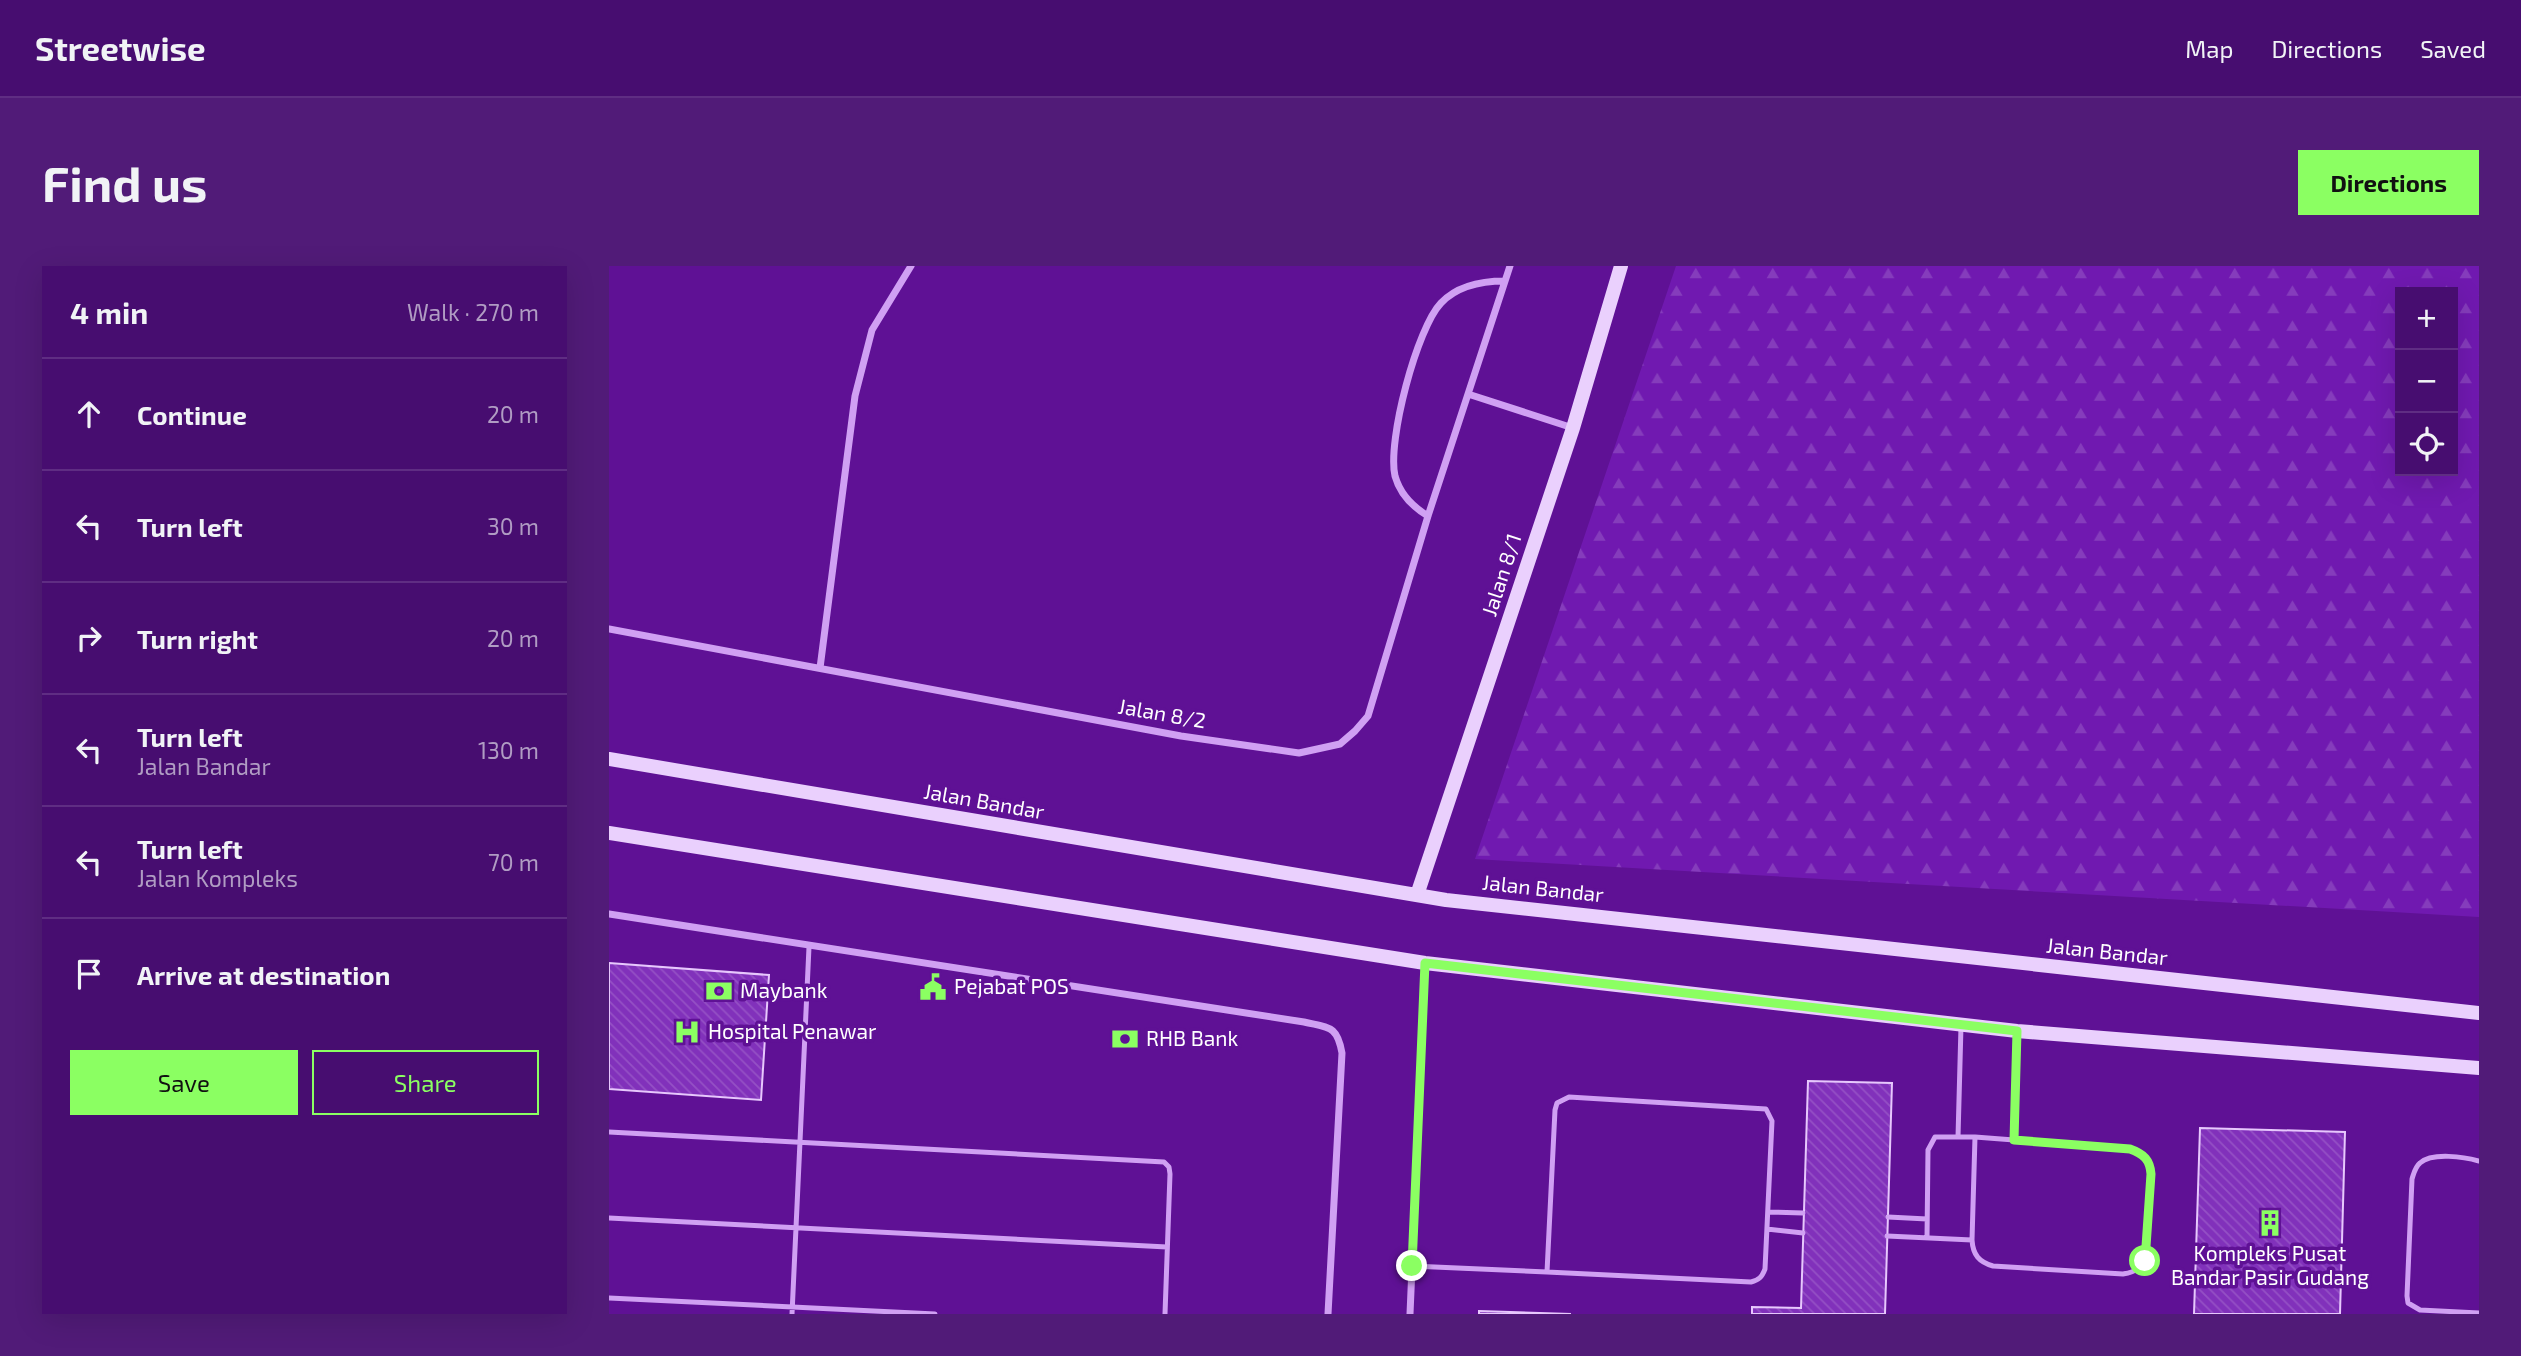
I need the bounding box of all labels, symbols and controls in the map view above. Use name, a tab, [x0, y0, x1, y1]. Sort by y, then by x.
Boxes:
text: Streetwise	[35, 28, 206, 68]
text: Map	[2185, 34, 2233, 63]
text: Directions	[2271, 34, 2382, 63]
text: Saved	[2420, 34, 2486, 63]
button: Directions	[2298, 150, 2479, 215]
text: Find us	[42, 153, 207, 212]
map controls	[2395, 287, 2458, 476]
button: +	[2395, 287, 2458, 350]
text: 4 min	[70, 294, 148, 330]
text: Walk · 270 m	[407, 298, 539, 326]
button: −	[2395, 350, 2458, 413]
icon: ahead	[70, 395, 108, 433]
text: Continue	[137, 399, 247, 430]
text: 20 m	[487, 400, 539, 428]
button: locate	[2395, 413, 2458, 476]
icon: left	[70, 507, 108, 545]
text: Turn left	[137, 511, 243, 542]
text: 30 m	[487, 512, 539, 540]
street label: Jalan 8/1	[1476, 530, 1526, 619]
icon: right	[70, 619, 108, 657]
text: Turn right	[137, 623, 258, 654]
text: 20 m	[487, 624, 539, 652]
street label: Jalan 8/2	[1116, 693, 1208, 733]
text: Turn left	[137, 721, 243, 752]
icon: left	[70, 731, 108, 769]
text: 130 m	[478, 736, 539, 764]
text: Jalan Bandar	[137, 752, 271, 780]
street label: Jalan Bandar	[922, 778, 1047, 824]
text: Turn left	[137, 833, 243, 864]
icon: left	[70, 843, 108, 881]
text: 70 m	[488, 848, 539, 876]
text: Jalan Kompleks	[137, 864, 298, 892]
street label: Jalan Bandar	[1481, 869, 1606, 906]
street label: Jalan Bandar	[2045, 932, 2170, 969]
icon: arrive	[70, 955, 108, 993]
text: Arrive at destination	[137, 959, 390, 990]
public building icon: Pejabat POS	[918, 972, 948, 1002]
place label: Pejabat POS	[954, 973, 1069, 999]
bank icon: Maybank	[704, 976, 734, 1006]
place label: Maybank	[740, 977, 828, 1002]
hospital icon: Hospital Penawar	[672, 1017, 702, 1047]
place label: Hospital Penawar	[708, 1018, 877, 1043]
bank icon: RHB Bank	[1110, 1024, 1140, 1054]
place label: RHB Bank	[1146, 1025, 1238, 1050]
button: Save	[70, 1050, 298, 1115]
button: Share	[312, 1050, 539, 1115]
building icon: Kompleks Pusat Bandar Pasir Gudang	[2255, 1208, 2285, 1238]
place label: Kompleks Pusat Bandar Pasir Gudang	[2171, 1240, 2369, 1289]
route start	[2129, 1245, 2160, 1276]
route end	[1396, 1250, 1427, 1281]

